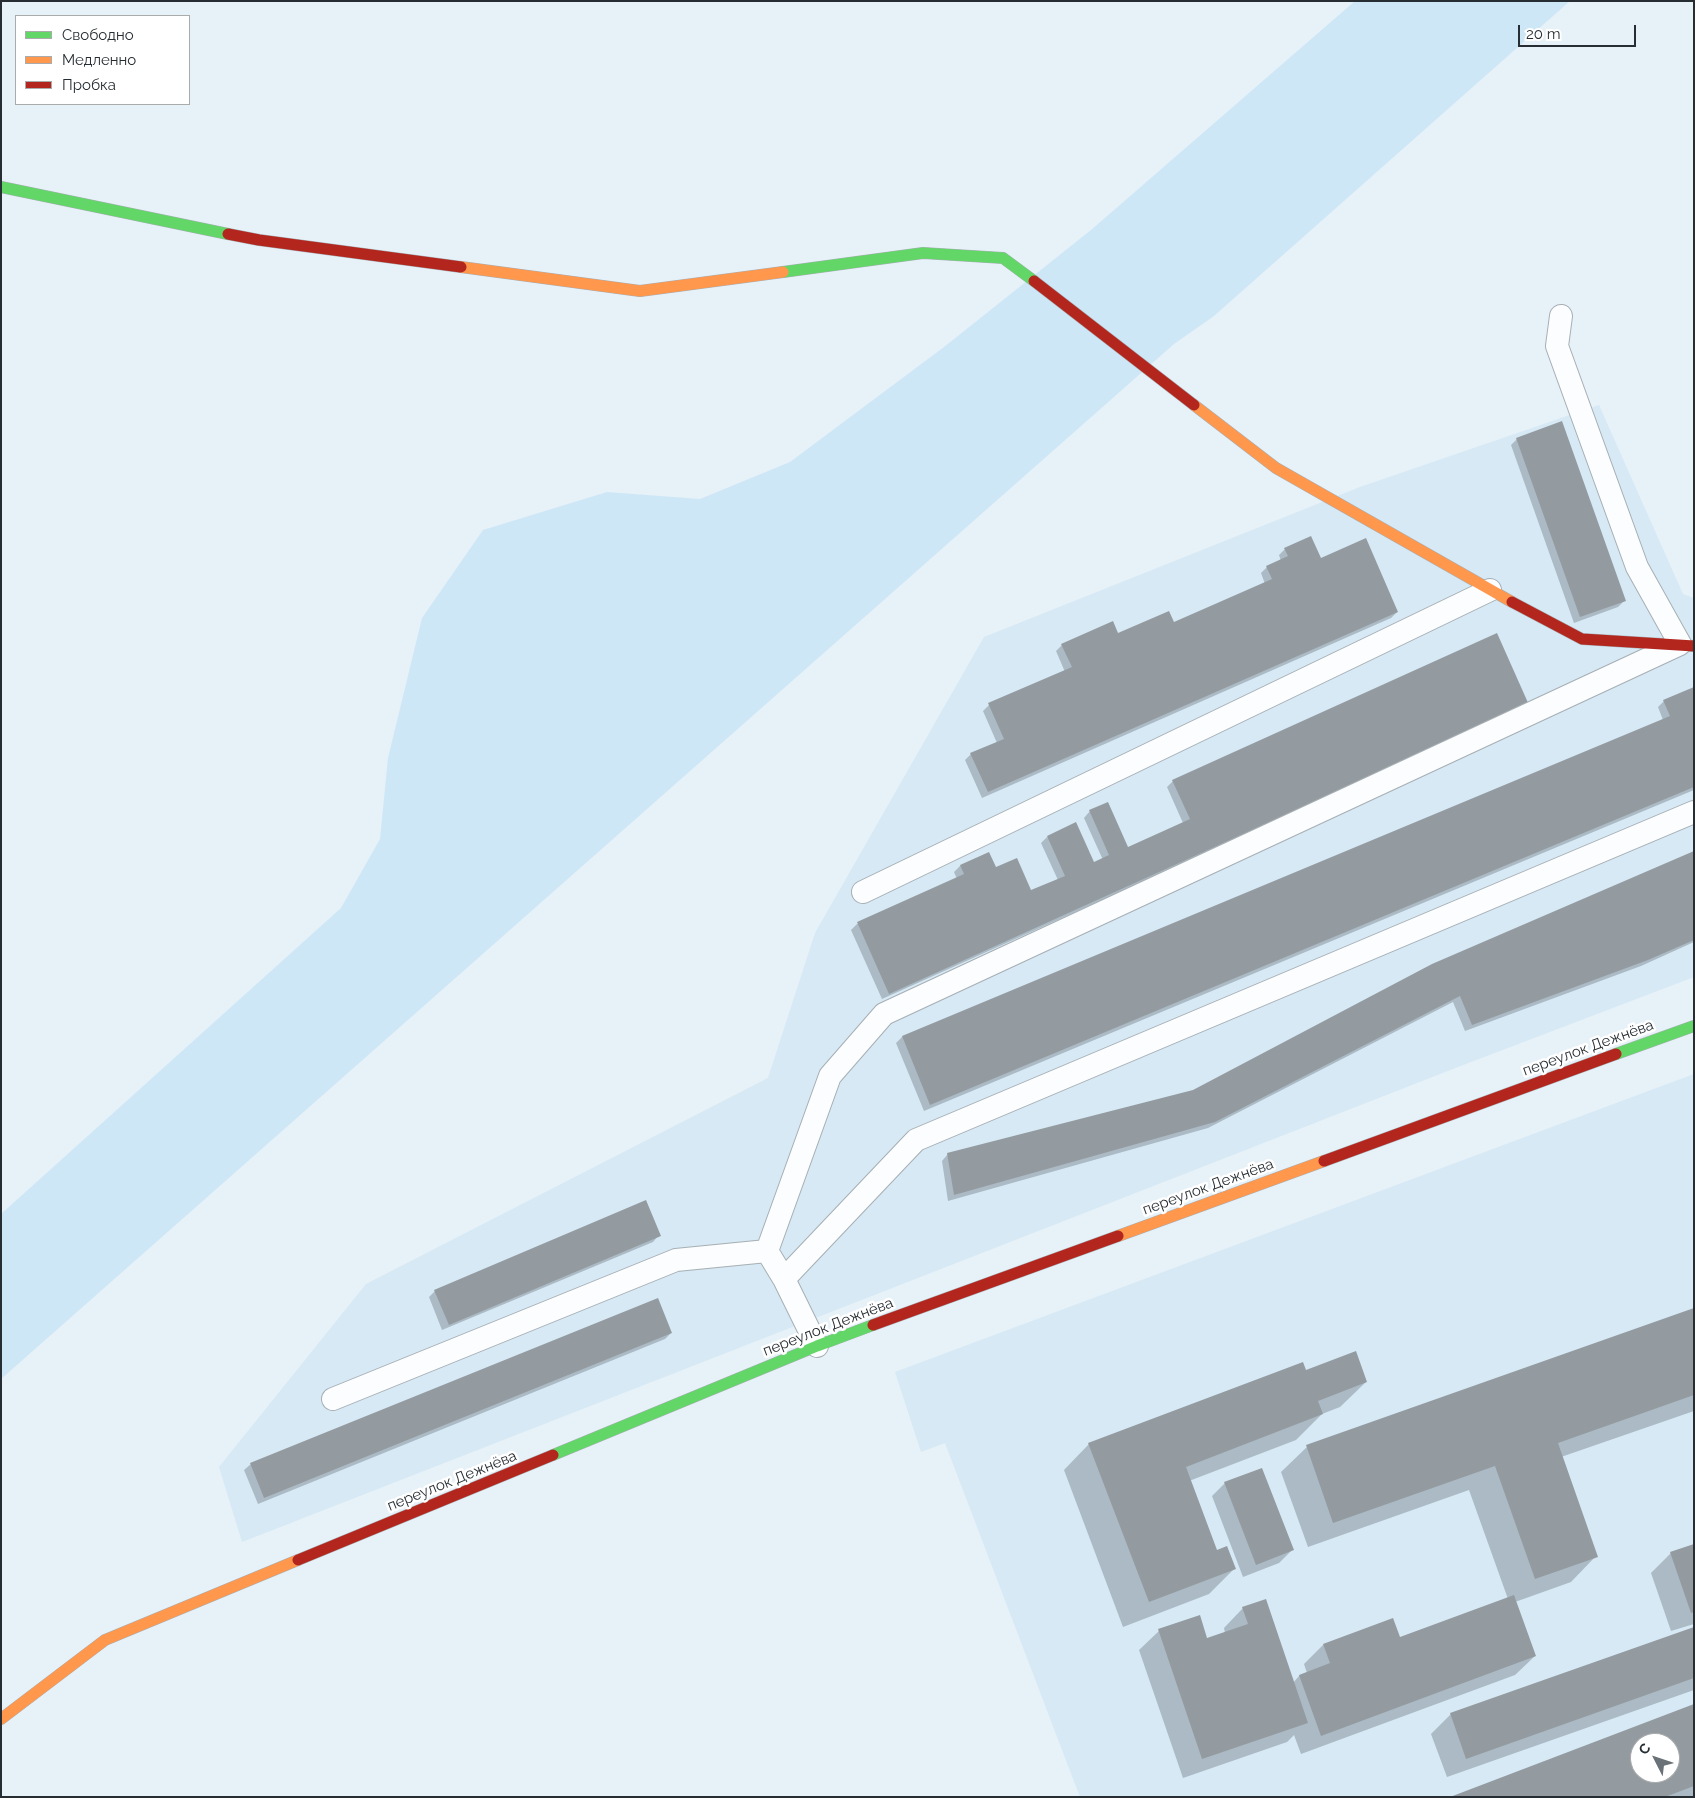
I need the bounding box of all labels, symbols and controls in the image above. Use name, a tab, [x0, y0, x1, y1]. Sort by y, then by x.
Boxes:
legend	[15, 15, 190, 105]
scale bar	[1520, 15, 1638, 47]
text: 20 m	[1526, 25, 1561, 43]
text: Свободно	[62, 26, 134, 44]
text: Медленно	[62, 51, 136, 69]
text: Пробка	[62, 76, 116, 94]
street label: переулок Дежнёва	[1520, 1016, 1656, 1080]
street label: переулок Дежнёва	[1140, 1155, 1276, 1219]
street label: переулок Дежнёва	[760, 1294, 896, 1360]
street label: переулок Дежнёва	[385, 1447, 519, 1515]
north arrow	[1630, 1733, 1680, 1783]
text: С	[1635, 1740, 1654, 1758]

